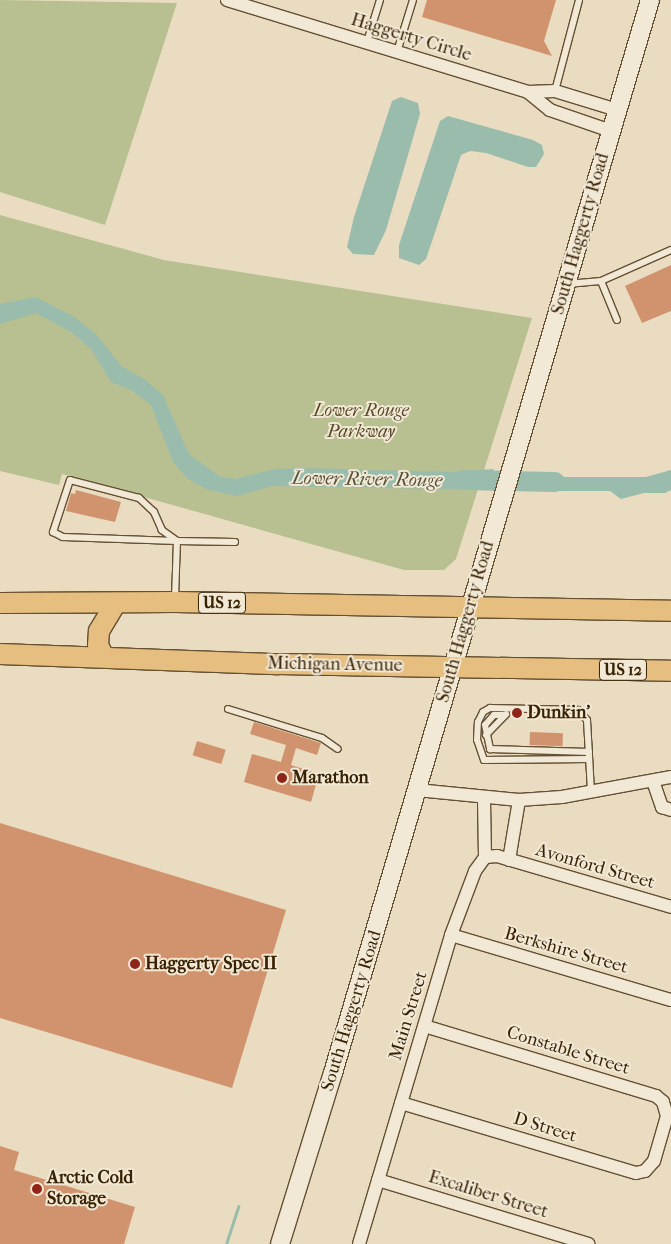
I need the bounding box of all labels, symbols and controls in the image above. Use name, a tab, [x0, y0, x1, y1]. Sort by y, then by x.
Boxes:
street label: Haggerty Circle	[348, 9, 474, 67]
street label: South Haggerty Road	[548, 151, 614, 317]
park label: Lower Rouge Parkway	[313, 401, 409, 444]
water label: Lower River Rouge	[292, 467, 442, 493]
street label: South Haggerty Road	[433, 539, 499, 705]
road number: US 12	[197, 590, 247, 616]
street label: Michigan Avenue	[267, 653, 403, 677]
road number: US 12	[598, 656, 648, 684]
place label: Dunkin'	[527, 702, 590, 724]
marker: Dunkin'	[511, 707, 523, 719]
place label: Marathon	[292, 767, 369, 789]
marker: Marathon	[276, 772, 288, 784]
street label: Avonford Street	[533, 840, 657, 894]
street label: Berkshire Street	[502, 923, 630, 979]
street label: South Haggerty Road	[317, 928, 387, 1094]
place label: Haggerty Spec II	[145, 953, 277, 975]
marker: Haggerty Spec II	[129, 958, 141, 970]
street label: Main Street	[385, 969, 433, 1063]
street label: Constable Street	[504, 1022, 632, 1080]
street label: D Street	[511, 1108, 579, 1148]
street label: Excaliber Street	[426, 1167, 550, 1223]
place label: Arctic Cold Storage	[47, 1168, 133, 1210]
marker: Arctic Cold Storage	[31, 1183, 43, 1195]

